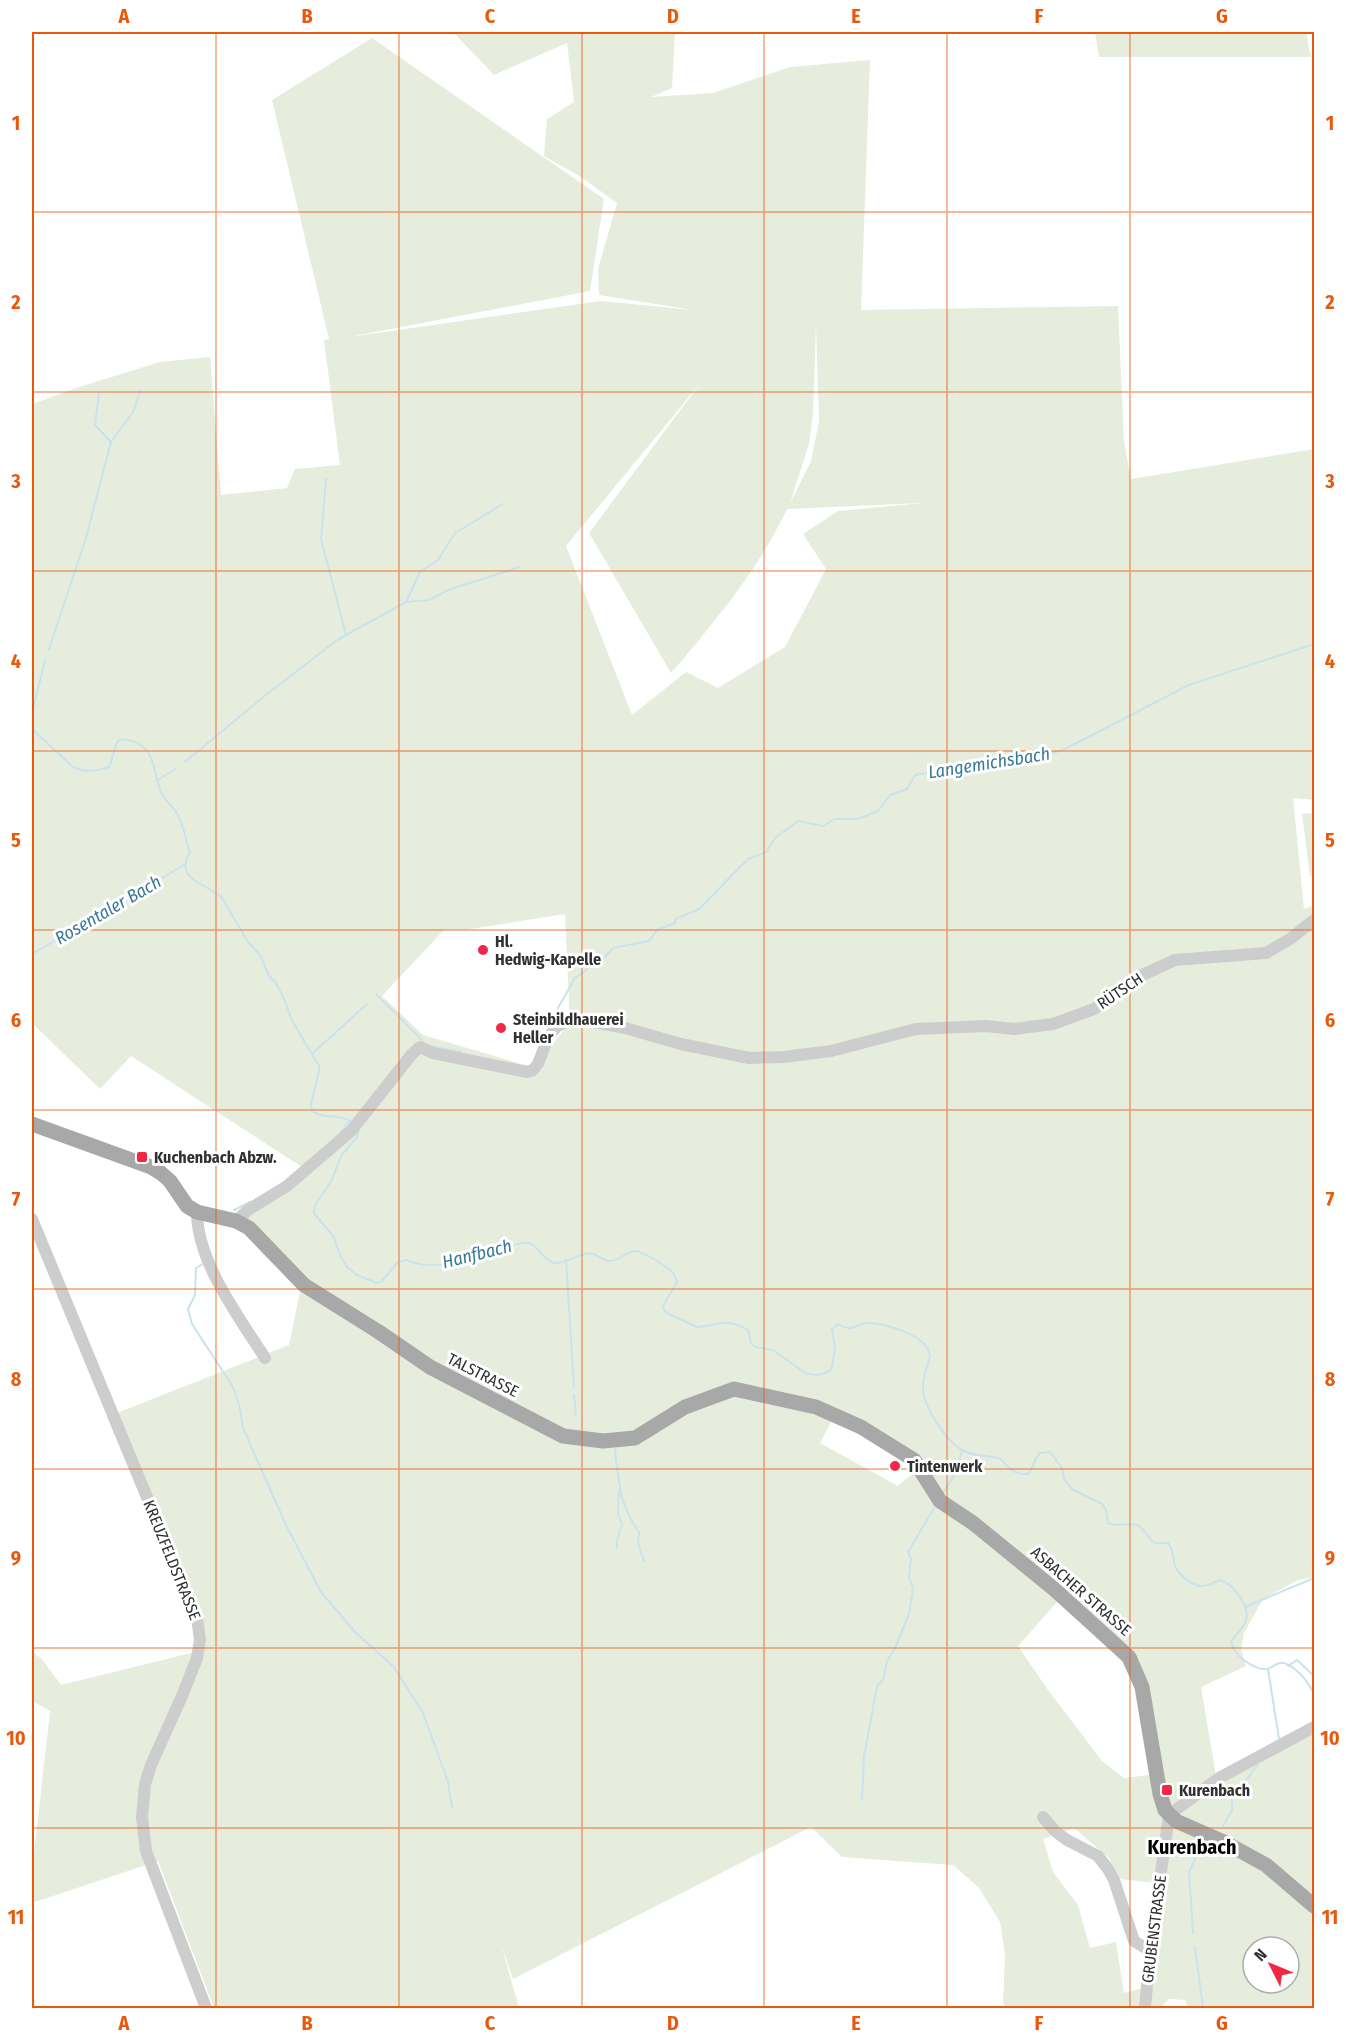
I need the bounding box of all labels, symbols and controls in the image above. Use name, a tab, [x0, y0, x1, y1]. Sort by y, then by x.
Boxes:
text: A	[118, 4, 131, 28]
text: B	[301, 4, 313, 28]
text: C	[485, 4, 496, 28]
text: D	[667, 4, 679, 28]
text: E	[851, 4, 861, 28]
text: F	[1035, 4, 1044, 28]
text: G	[1216, 4, 1228, 28]
text: 1	[12, 111, 20, 135]
text: 1	[1326, 111, 1334, 135]
text: 2	[10, 290, 21, 314]
text: 2	[1324, 290, 1335, 314]
text: 3	[10, 469, 21, 493]
text: 3	[1324, 469, 1335, 493]
text: 4	[11, 649, 21, 673]
text: 4	[1325, 649, 1335, 673]
water label: Langemichsbach	[926, 743, 1052, 783]
text: 5	[11, 828, 21, 852]
text: 5	[1325, 828, 1335, 852]
water label: Rosentaler Bach	[51, 871, 165, 949]
place label: Hl. Hedwig-Kapelle	[495, 932, 601, 969]
marker: Hl. Hedwig-Kapelle	[476, 943, 490, 957]
street label: RÜTSCH	[1094, 969, 1146, 1013]
text: 6	[11, 1008, 21, 1032]
text: 6	[1325, 1008, 1335, 1032]
place label: Steinbildhauerei Heller	[513, 1010, 624, 1047]
marker: Steinbildhauerei Heller	[494, 1021, 508, 1035]
place label: Kuchenbach Abzw.	[154, 1148, 277, 1167]
marker: Kuchenbach Abzw.	[135, 1150, 149, 1164]
text: 7	[12, 1187, 21, 1211]
text: 7	[1326, 1187, 1335, 1211]
water label: Hanfbach	[440, 1235, 514, 1273]
street label: TALSTRASSE	[444, 1349, 522, 1401]
text: 8	[11, 1367, 22, 1391]
text: 8	[1325, 1367, 1336, 1391]
place label: Tintenwerk	[907, 1457, 983, 1476]
marker: Tintenwerk	[888, 1459, 902, 1473]
street label: KREUZFELDSTRASSE	[139, 1497, 205, 1623]
street label: ASBACHER STRASSE	[1027, 1542, 1135, 1640]
text: 9	[11, 1546, 21, 1570]
text: 9	[1325, 1546, 1335, 1570]
text: 10	[6, 1726, 26, 1750]
text: 10	[1320, 1726, 1340, 1750]
place label: Kurenbach	[1179, 1781, 1250, 1800]
marker: Kurenbach	[1160, 1783, 1174, 1797]
district label: Kurenbach	[1148, 1835, 1236, 1859]
street label: GRUBENSTRASSE	[1138, 1874, 1170, 1984]
text: 11	[8, 1905, 24, 1929]
text: 11	[1322, 1905, 1338, 1929]
north arrow	[1241, 1935, 1301, 1995]
text: N	[1250, 1945, 1271, 1965]
text: A	[118, 2011, 131, 2035]
text: B	[301, 2011, 313, 2035]
text: C	[485, 2011, 496, 2035]
text: D	[667, 2011, 679, 2035]
text: E	[851, 2011, 861, 2035]
text: F	[1035, 2011, 1044, 2035]
text: G	[1216, 2011, 1228, 2035]

